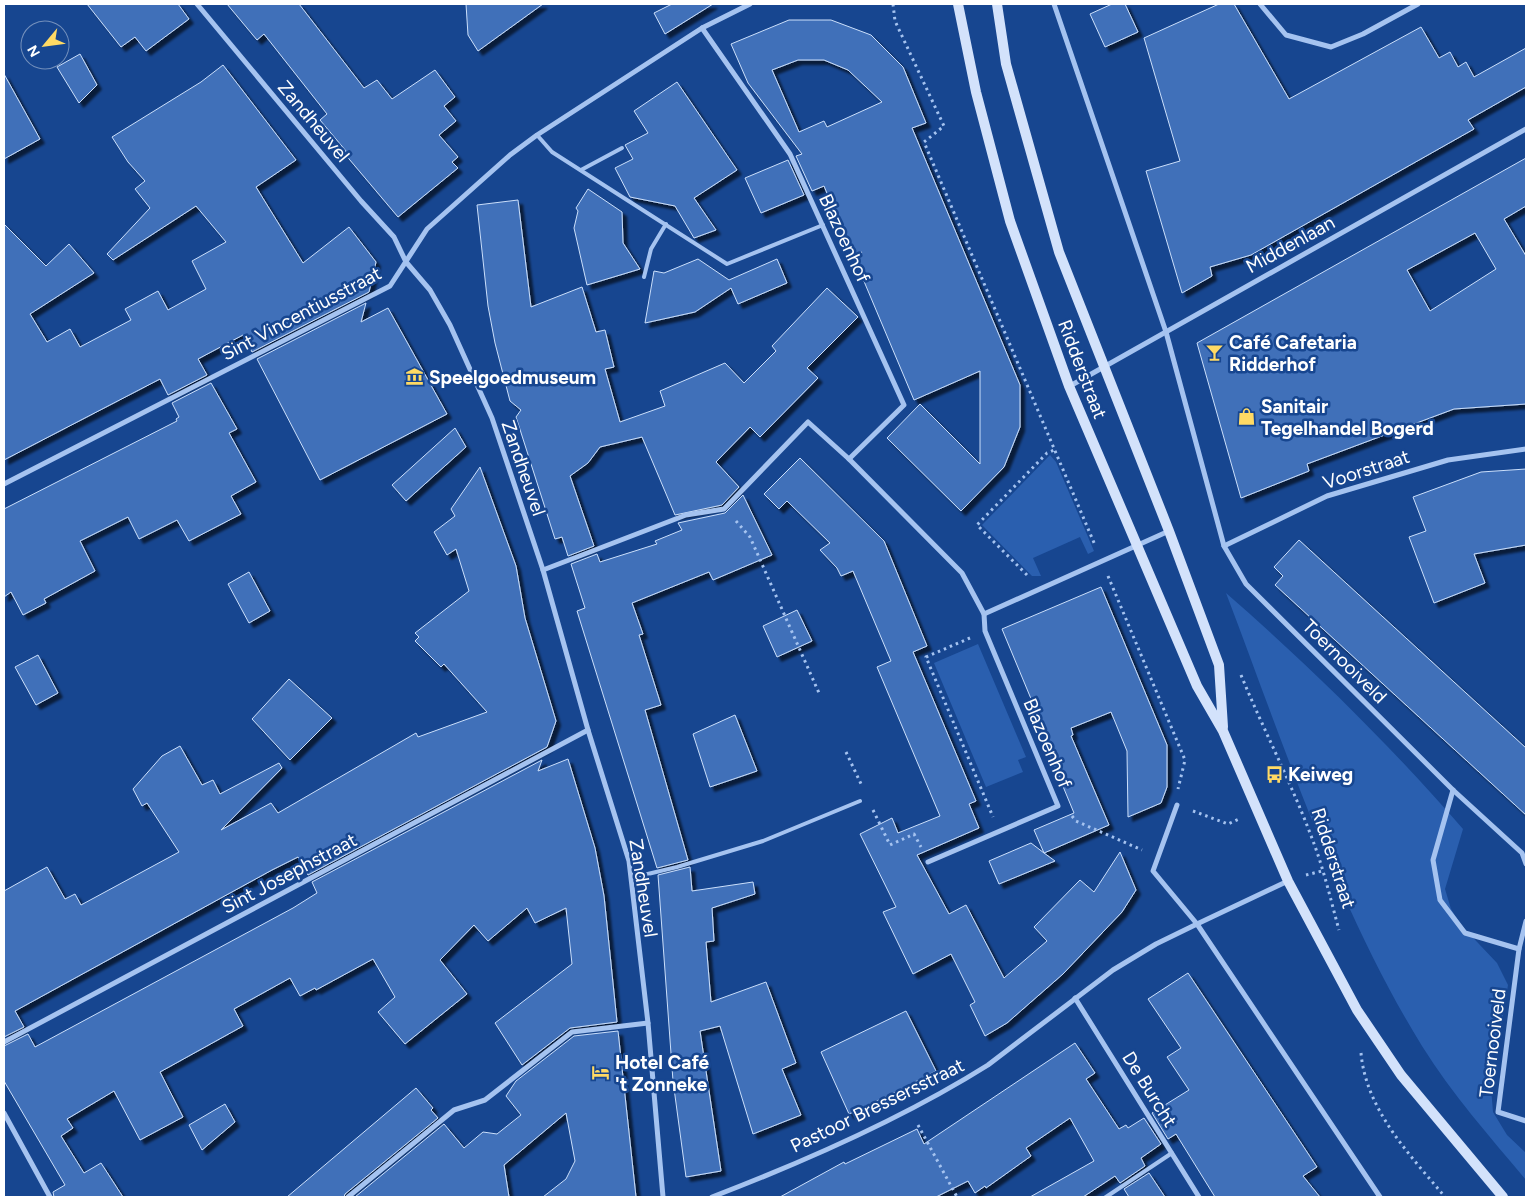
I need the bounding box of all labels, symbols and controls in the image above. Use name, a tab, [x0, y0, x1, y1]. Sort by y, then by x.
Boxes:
north arrow	[20, 20, 70, 70]
text: N	[24, 42, 44, 60]
street label: Zandheuvel	[273, 76, 354, 167]
street label: Blazoenhof	[814, 190, 875, 286]
street label: Middenlaan	[1242, 211, 1339, 278]
street label: Sint Vincentiusstraat	[217, 261, 385, 365]
street label: Ridderstraat	[1053, 316, 1112, 422]
place label: Café Cafetaria Ridderhof	[1229, 331, 1357, 376]
bar icon: Café Cafetaria Ridderhof	[1205, 343, 1225, 363]
place label: Speelgoedmuseum	[429, 366, 596, 389]
museum icon: Speelgoedmuseum	[405, 367, 425, 387]
place label: Sanitair Tegelhandel Bogerd	[1261, 395, 1434, 440]
shop icon: Sanitair Tegelhandel Bogerd	[1237, 407, 1257, 427]
street label: Zandheuvel	[496, 417, 551, 519]
street label: Voorstraat	[1320, 445, 1412, 494]
street label: Toernooiveld	[1298, 614, 1392, 708]
street label: Blazoenhof	[1018, 695, 1077, 792]
place label: Keiweg	[1288, 763, 1353, 786]
bus stop icon: Keiweg	[1264, 764, 1284, 784]
street label: Ridderstraat	[1306, 805, 1361, 911]
street label: Sint Josephstraat	[218, 828, 361, 919]
street label: Zandheuvel	[624, 837, 663, 939]
street label: Toernooiveld	[1474, 987, 1511, 1099]
street label: De Burcht	[1117, 1047, 1182, 1131]
place label: Hotel Café 't Zonneke	[615, 1051, 710, 1096]
street label: Pastoor Bressersstraat	[787, 1053, 968, 1158]
hotel icon: Hotel Café 't Zonneke	[591, 1063, 611, 1083]

